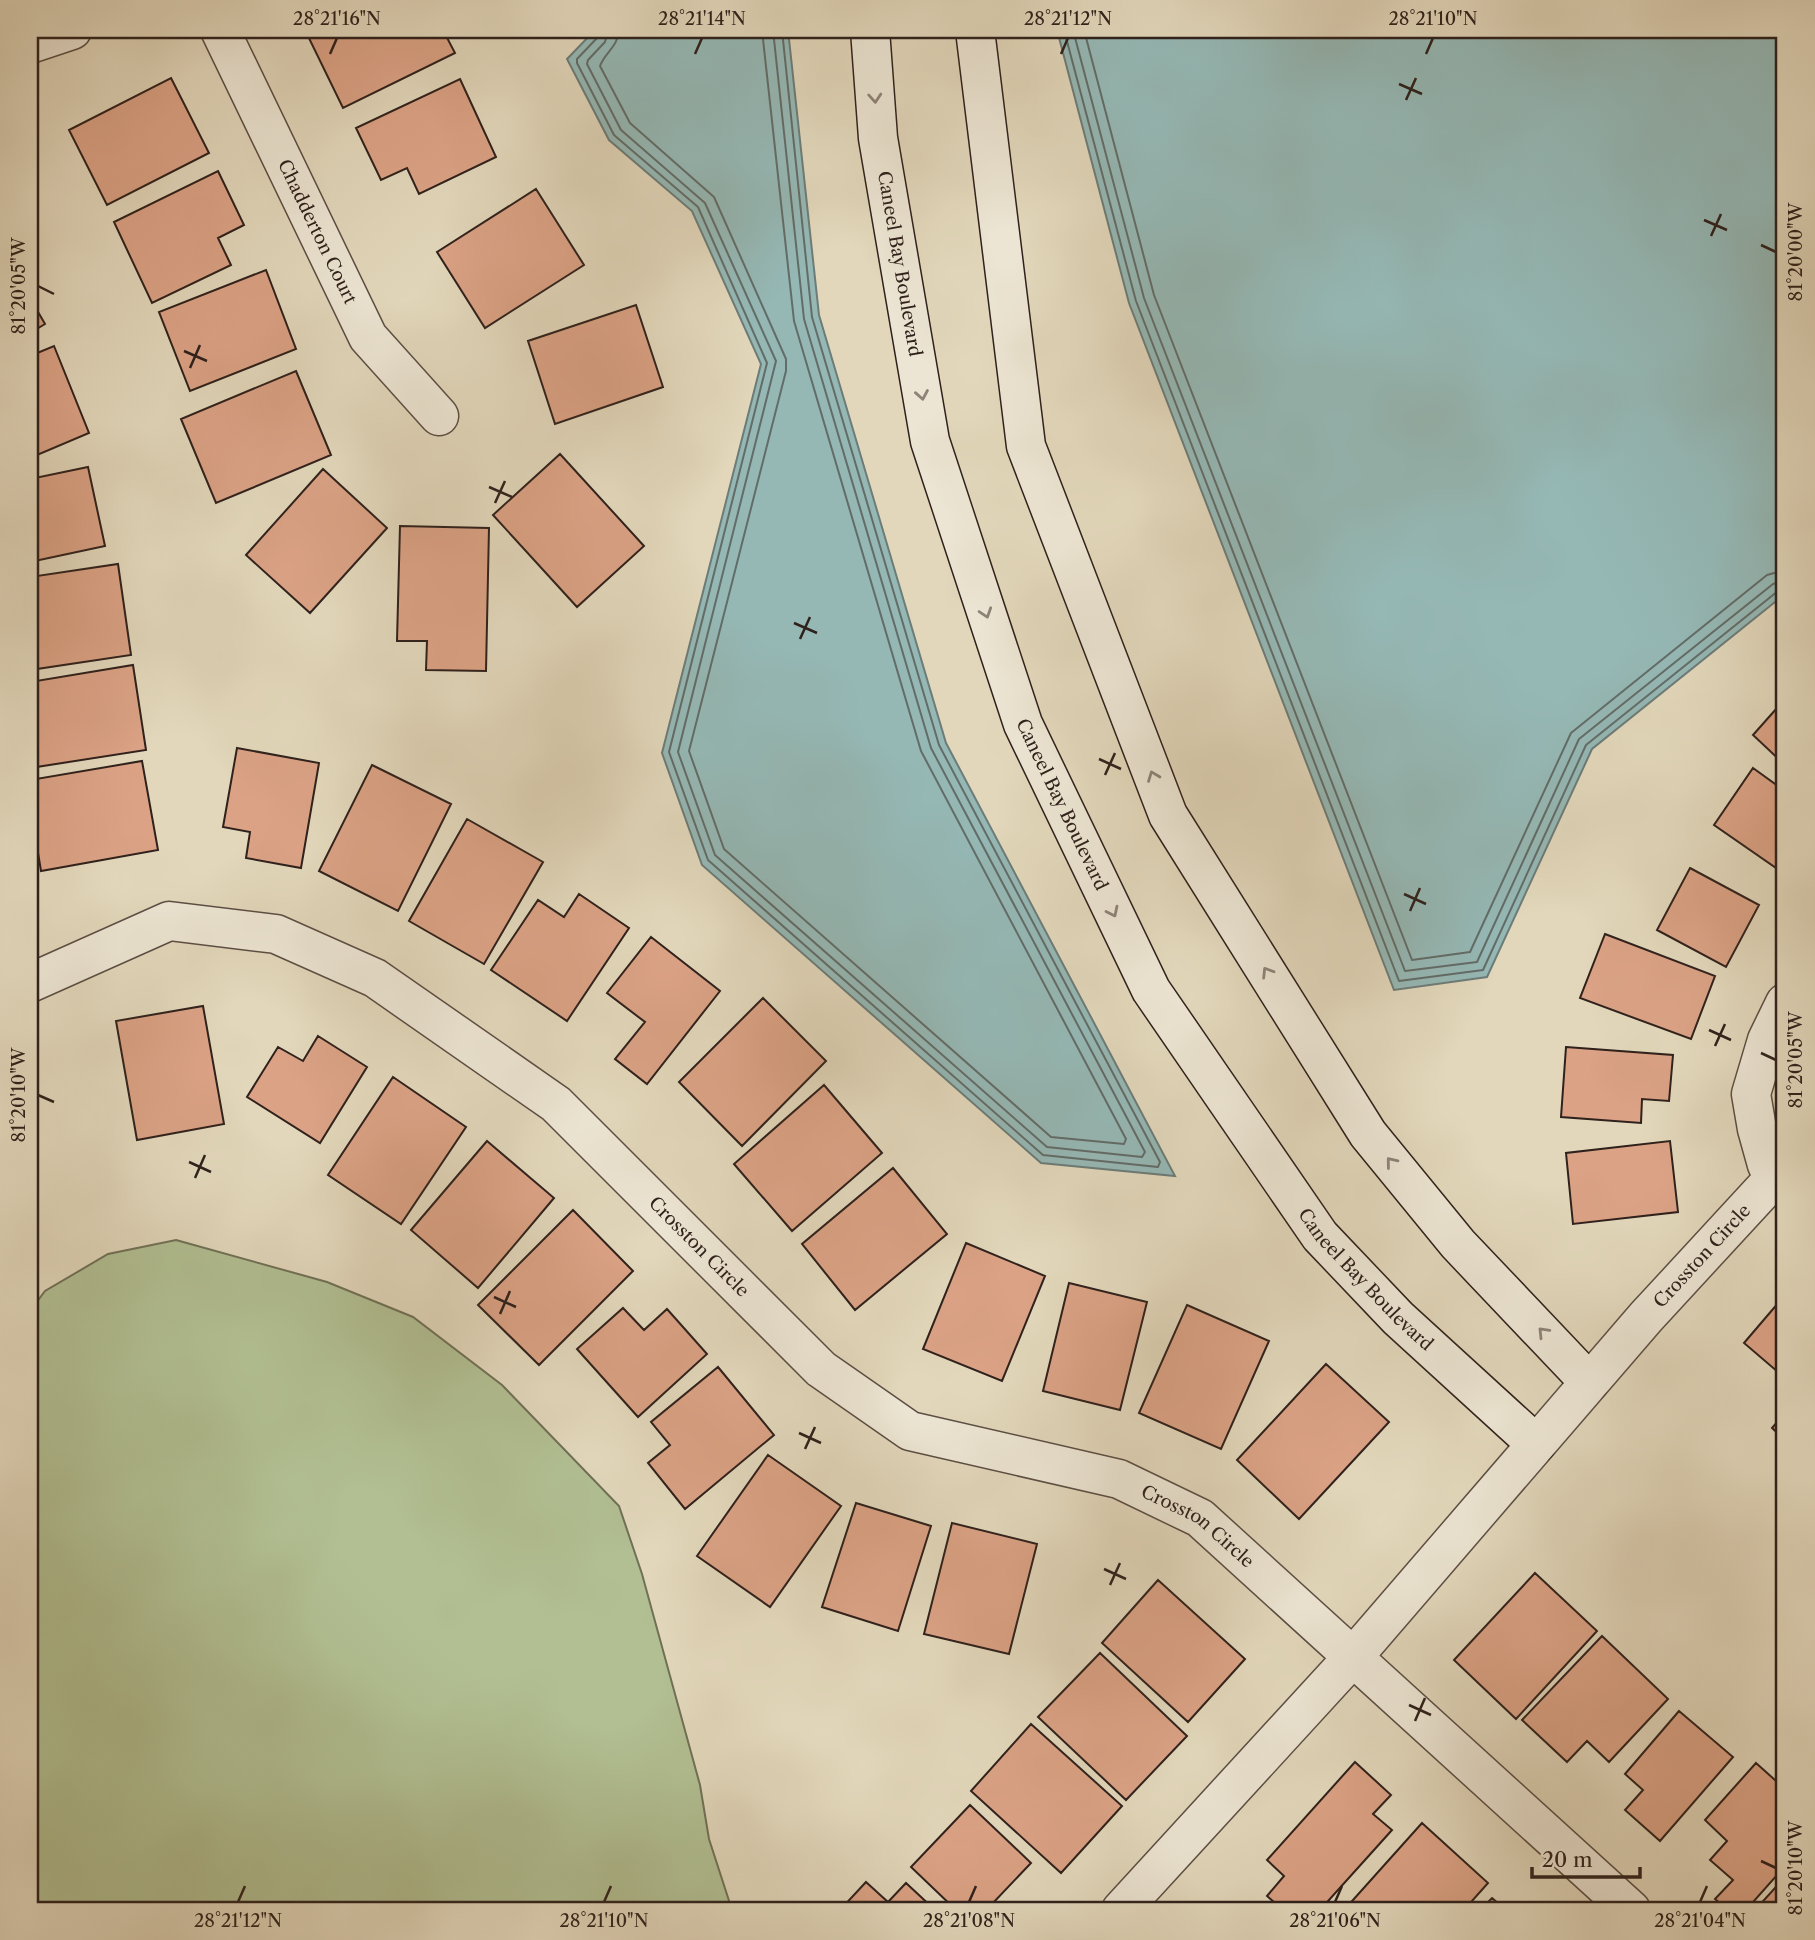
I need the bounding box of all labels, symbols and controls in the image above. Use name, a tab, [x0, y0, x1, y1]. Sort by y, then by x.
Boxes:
text: 28°21'16"N	[293, 8, 381, 30]
text: 28°21'14"N	[658, 8, 746, 30]
text: 28°21'12"N	[1024, 8, 1112, 30]
text: 28°21'10"N	[1388, 8, 1478, 30]
one-way arrow	[867, 93, 882, 104]
street label: Chadderton Court	[273, 156, 362, 308]
street label: Caneel Bay Boulevard	[873, 169, 926, 358]
text: 81°20'00"W	[1785, 201, 1807, 301]
text: 81°20'05"W	[8, 236, 30, 335]
one-way arrow	[914, 389, 929, 401]
one-way arrow	[978, 606, 992, 618]
street label: Caneel Bay Boulevard	[1011, 715, 1112, 894]
one-way arrow	[1147, 771, 1161, 783]
one-way arrow	[1105, 905, 1119, 917]
one-way arrow	[1262, 967, 1275, 980]
text: 81°20'05"W	[1785, 1010, 1807, 1109]
text: 81°20'10"W	[8, 1046, 30, 1143]
one-way arrow	[1387, 1158, 1400, 1170]
street label: Crosston Circle	[644, 1192, 754, 1302]
street label: Crosston Circle	[1649, 1200, 1755, 1312]
street label: Caneel Bay Boulevard	[1293, 1204, 1438, 1355]
one-way arrow	[1538, 1327, 1551, 1340]
street label: Crosston Circle	[1138, 1480, 1259, 1573]
text: 81°20'10"W	[1785, 1819, 1807, 1916]
scale bar	[1532, 1835, 1640, 1879]
text: 20 m	[1542, 1847, 1593, 1872]
text: 28°21'12"N	[194, 1910, 282, 1932]
text: 28°21'10"N	[559, 1910, 649, 1932]
text: 28°21'08"N	[923, 1910, 1015, 1932]
text: 28°21'06"N	[1289, 1910, 1381, 1932]
text: 28°21'04"N	[1654, 1910, 1746, 1932]

